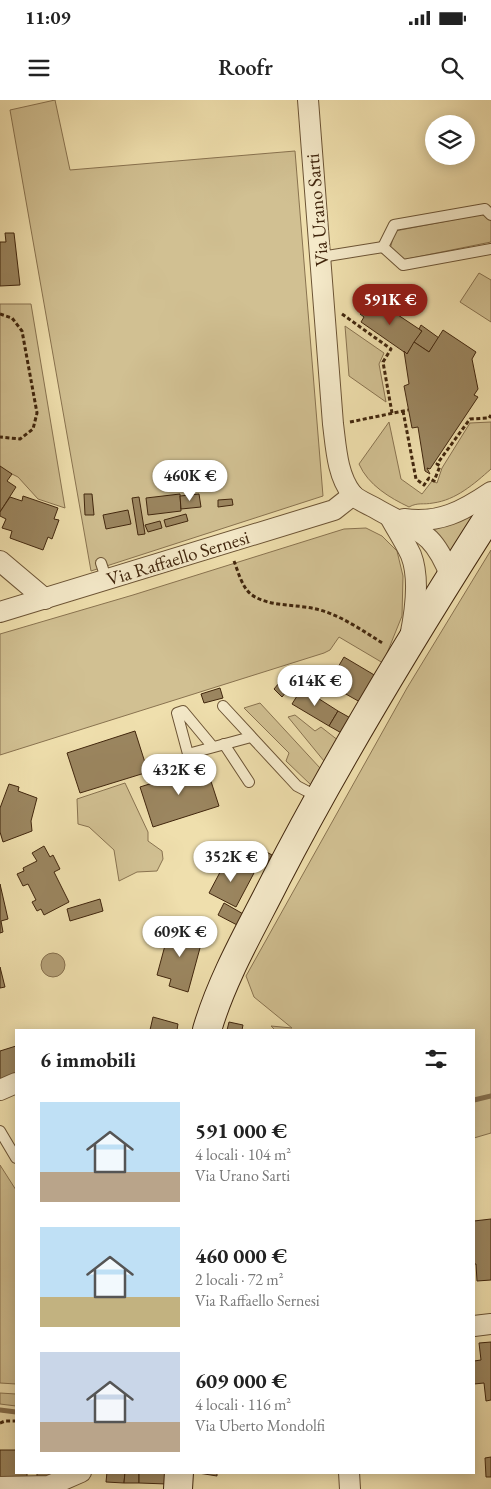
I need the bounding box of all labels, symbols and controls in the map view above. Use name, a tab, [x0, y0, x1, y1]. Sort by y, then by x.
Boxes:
text: 11:09	[25, 5, 71, 30]
text: Roofr	[218, 53, 273, 82]
icon: menu	[25, 54, 53, 82]
icon: search	[438, 54, 466, 82]
map controls	[425, 115, 475, 165]
button: layers	[425, 115, 475, 165]
street label: Via Urano Sarti	[300, 152, 334, 267]
pin: 591K €	[349, 284, 431, 326]
text: 591K €	[363, 289, 417, 310]
pin: 460K €	[149, 460, 231, 502]
text: 460K €	[163, 465, 217, 486]
street label: Via Raffaello Sernesi	[104, 524, 253, 592]
pin: 614K €	[274, 664, 356, 707]
text: 614K €	[288, 670, 342, 691]
pin: 432K €	[138, 754, 220, 796]
text: 432K €	[152, 759, 206, 780]
pin: 352K €	[190, 840, 272, 883]
text: 352K €	[204, 846, 258, 867]
pin: 609K €	[139, 916, 221, 958]
text: 609K €	[153, 921, 207, 942]
icon: filters	[422, 1045, 450, 1073]
text: 6 immobili	[40, 1046, 136, 1073]
text: 591 000 €	[195, 1117, 287, 1144]
icon: home	[80, 1122, 140, 1182]
text: 4 locali · 104 m²	[195, 1144, 291, 1165]
text: Via Urano Sarti	[195, 1165, 290, 1186]
text: 460 000 €	[195, 1242, 287, 1269]
icon: home	[80, 1247, 140, 1307]
text: 2 locali · 72 m²	[195, 1269, 283, 1290]
text: Via Raffaello Sernesi	[195, 1290, 320, 1311]
text: 609 000 €	[195, 1367, 287, 1394]
icon: home	[80, 1372, 140, 1432]
text: 4 locali · 116 m²	[195, 1394, 291, 1415]
text: Via Uberto Mondolfi	[195, 1415, 325, 1436]

